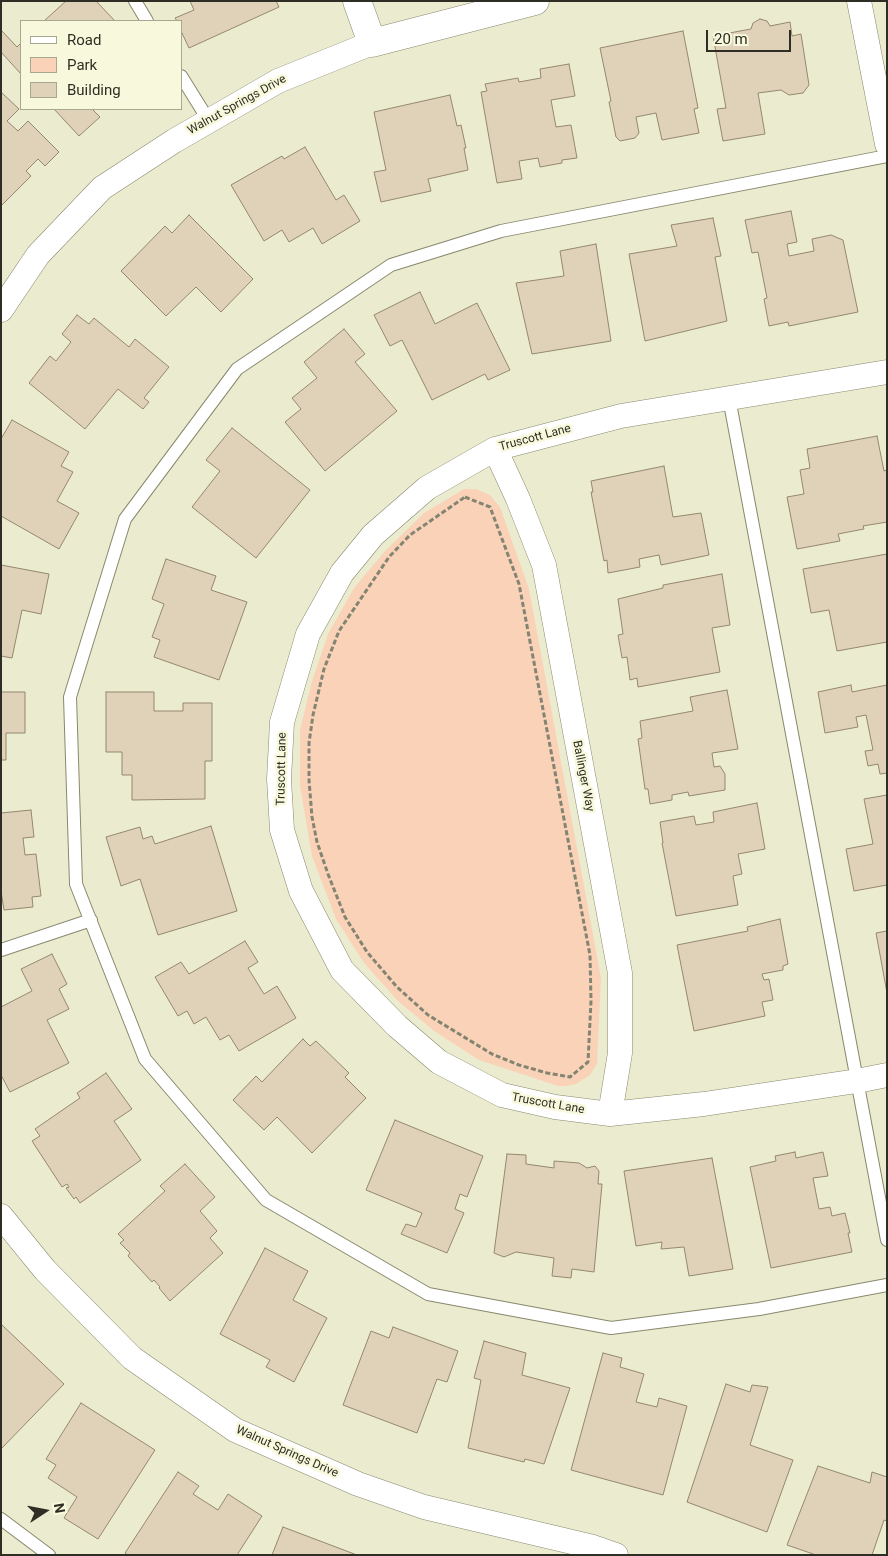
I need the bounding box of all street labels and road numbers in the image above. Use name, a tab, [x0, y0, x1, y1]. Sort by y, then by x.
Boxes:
street label: Walnut Springs Drive	[185, 72, 289, 138]
street label: Truscott Lane	[498, 422, 572, 454]
street label: Truscott Lane	[274, 732, 290, 806]
street label: Ballinger Way	[569, 739, 597, 813]
street label: Truscott Lane	[511, 1091, 585, 1117]
street label: Walnut Springs Drive	[234, 1423, 340, 1481]

